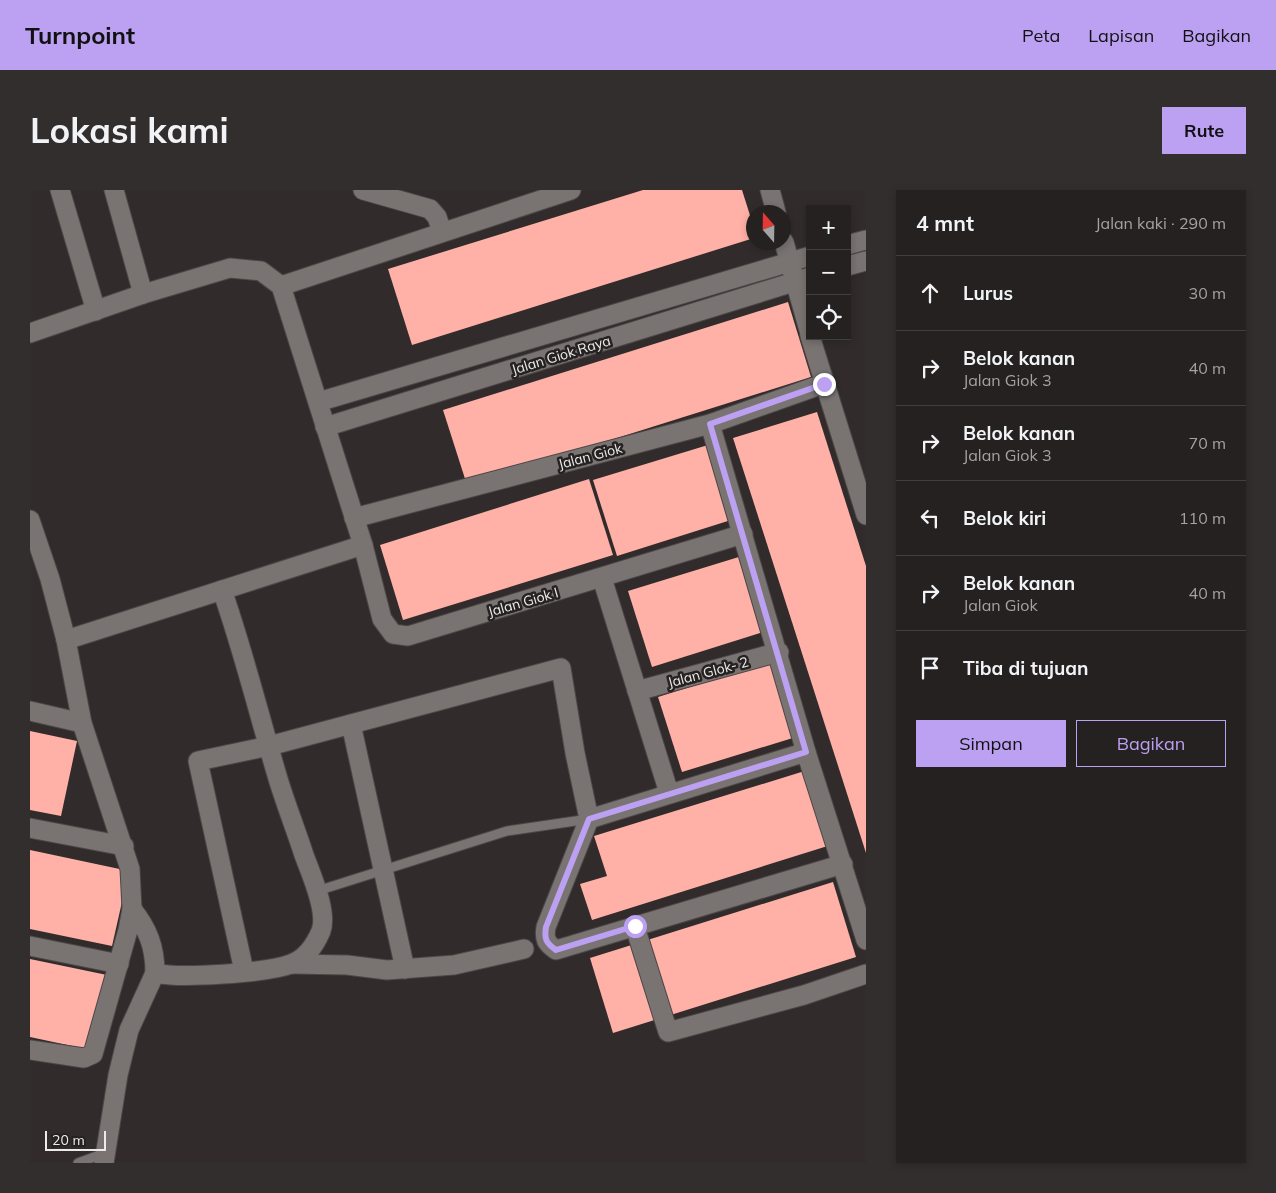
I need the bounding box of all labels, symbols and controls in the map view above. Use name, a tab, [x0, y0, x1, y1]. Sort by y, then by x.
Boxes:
text: Turnpoint	[25, 20, 135, 50]
text: Peta	[1022, 24, 1060, 47]
text: Lapisan	[1088, 24, 1154, 47]
text: Bagikan	[1182, 24, 1251, 47]
button: Rute	[1162, 107, 1246, 154]
text: Lokasi kami	[30, 108, 229, 152]
north arrow	[746, 205, 791, 250]
map controls	[806, 205, 851, 340]
button: +	[806, 205, 851, 250]
text: 4 mnt	[916, 210, 974, 236]
text: Jalan kaki · 290 m	[1095, 213, 1226, 233]
button: −	[806, 250, 851, 295]
icon: ahead	[916, 279, 944, 307]
text: Lurus	[963, 281, 1013, 305]
text: 30 m	[1189, 283, 1226, 303]
button: locate	[806, 295, 851, 340]
street label: Jalan Giok Raya	[509, 331, 613, 379]
text: Belok kanan	[963, 346, 1075, 370]
icon: right	[916, 354, 944, 382]
text: 40 m	[1189, 358, 1226, 378]
text: Jalan Giok 3	[963, 370, 1051, 390]
route end	[813, 373, 836, 396]
text: Belok kanan	[963, 421, 1075, 445]
icon: right	[916, 429, 944, 457]
text: 70 m	[1189, 433, 1226, 453]
street label: Jalan Giok	[556, 439, 625, 473]
text: Jalan Giok 3	[963, 445, 1051, 465]
icon: left	[916, 504, 944, 532]
text: Belok kiri	[963, 506, 1046, 530]
text: 110 m	[1179, 508, 1226, 528]
text: Belok kanan	[963, 571, 1075, 595]
icon: right	[916, 579, 944, 607]
street label: Jalan Giok I	[486, 583, 560, 621]
text: 40 m	[1189, 583, 1226, 603]
text: Jalan Giok	[963, 595, 1038, 615]
street label: Jalan Glok- 2	[666, 653, 750, 691]
icon: arrive	[916, 654, 944, 682]
text: Tiba di tujuan	[963, 656, 1088, 680]
button: Simpan	[916, 720, 1066, 767]
button: Bagikan	[1076, 720, 1226, 767]
route start	[624, 915, 647, 938]
scale bar	[45, 1128, 106, 1151]
text: 20 m	[52, 1131, 85, 1149]

